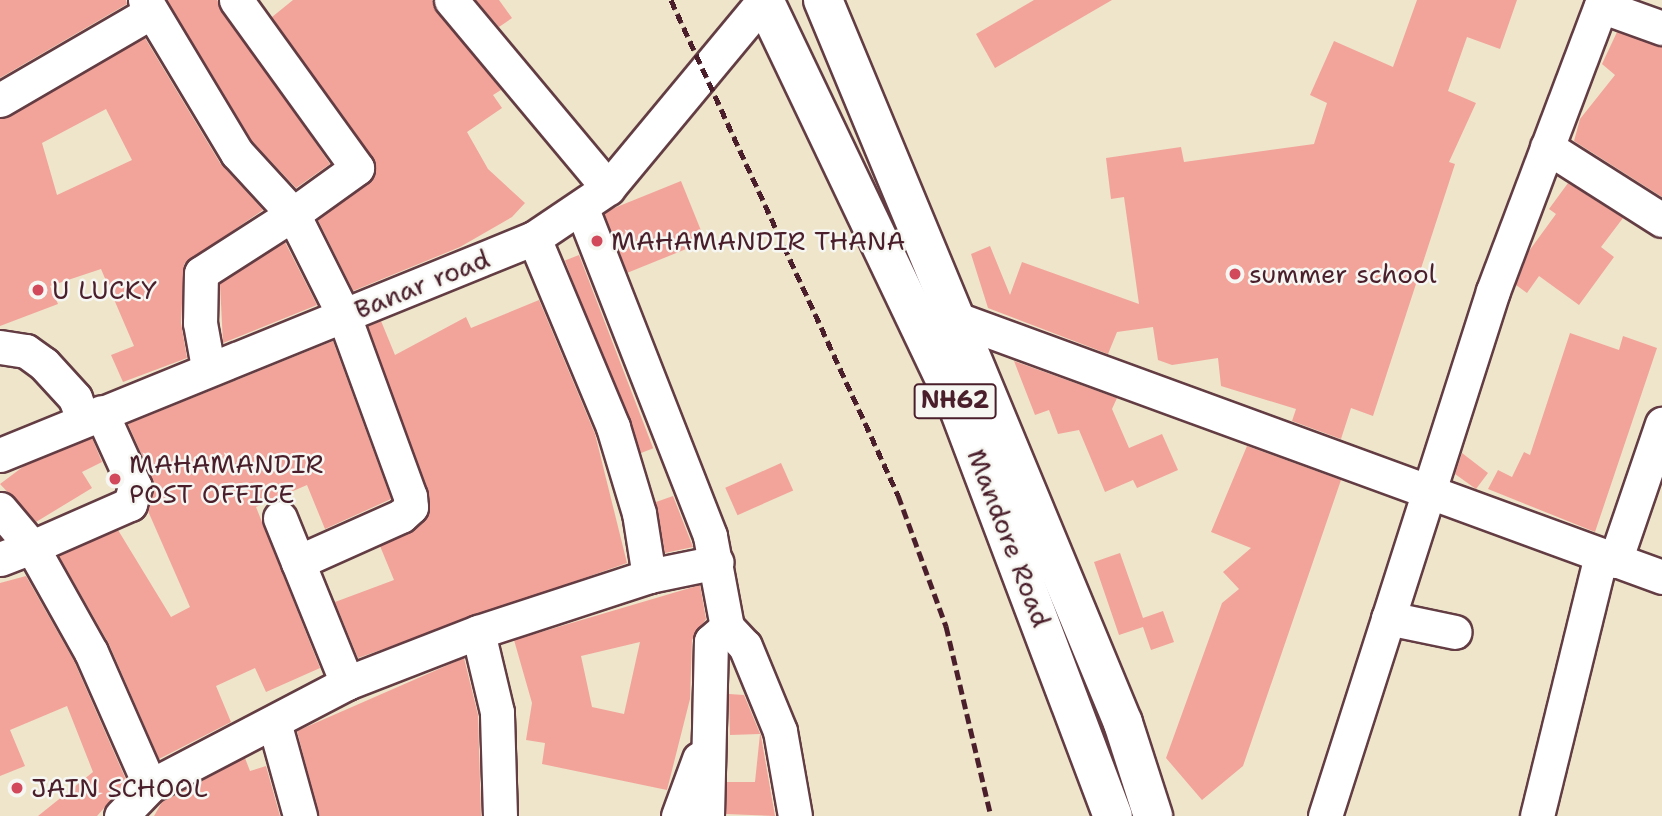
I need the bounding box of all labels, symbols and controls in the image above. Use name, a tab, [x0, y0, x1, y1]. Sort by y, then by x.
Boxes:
place label: MAHAMANDIR THANA	[611, 225, 905, 257]
marker: MAHAMANDIR THANA	[589, 233, 605, 249]
street label: Banar road	[350, 243, 494, 325]
place label: summer school	[1249, 258, 1436, 290]
marker: summer school	[1227, 266, 1243, 282]
place label: U LUCKY	[52, 274, 157, 306]
marker: U LUCKY	[30, 282, 46, 298]
road number: NH62	[913, 380, 997, 422]
street label: Mandore Road	[961, 445, 1057, 631]
place label: MAHAMANDIR POST OFFICE	[129, 448, 323, 510]
marker: MAHAMANDIR POST OFFICE	[107, 471, 123, 487]
place label: JAIN SCHOOL	[31, 772, 208, 804]
marker: JAIN SCHOOL	[9, 780, 25, 796]

